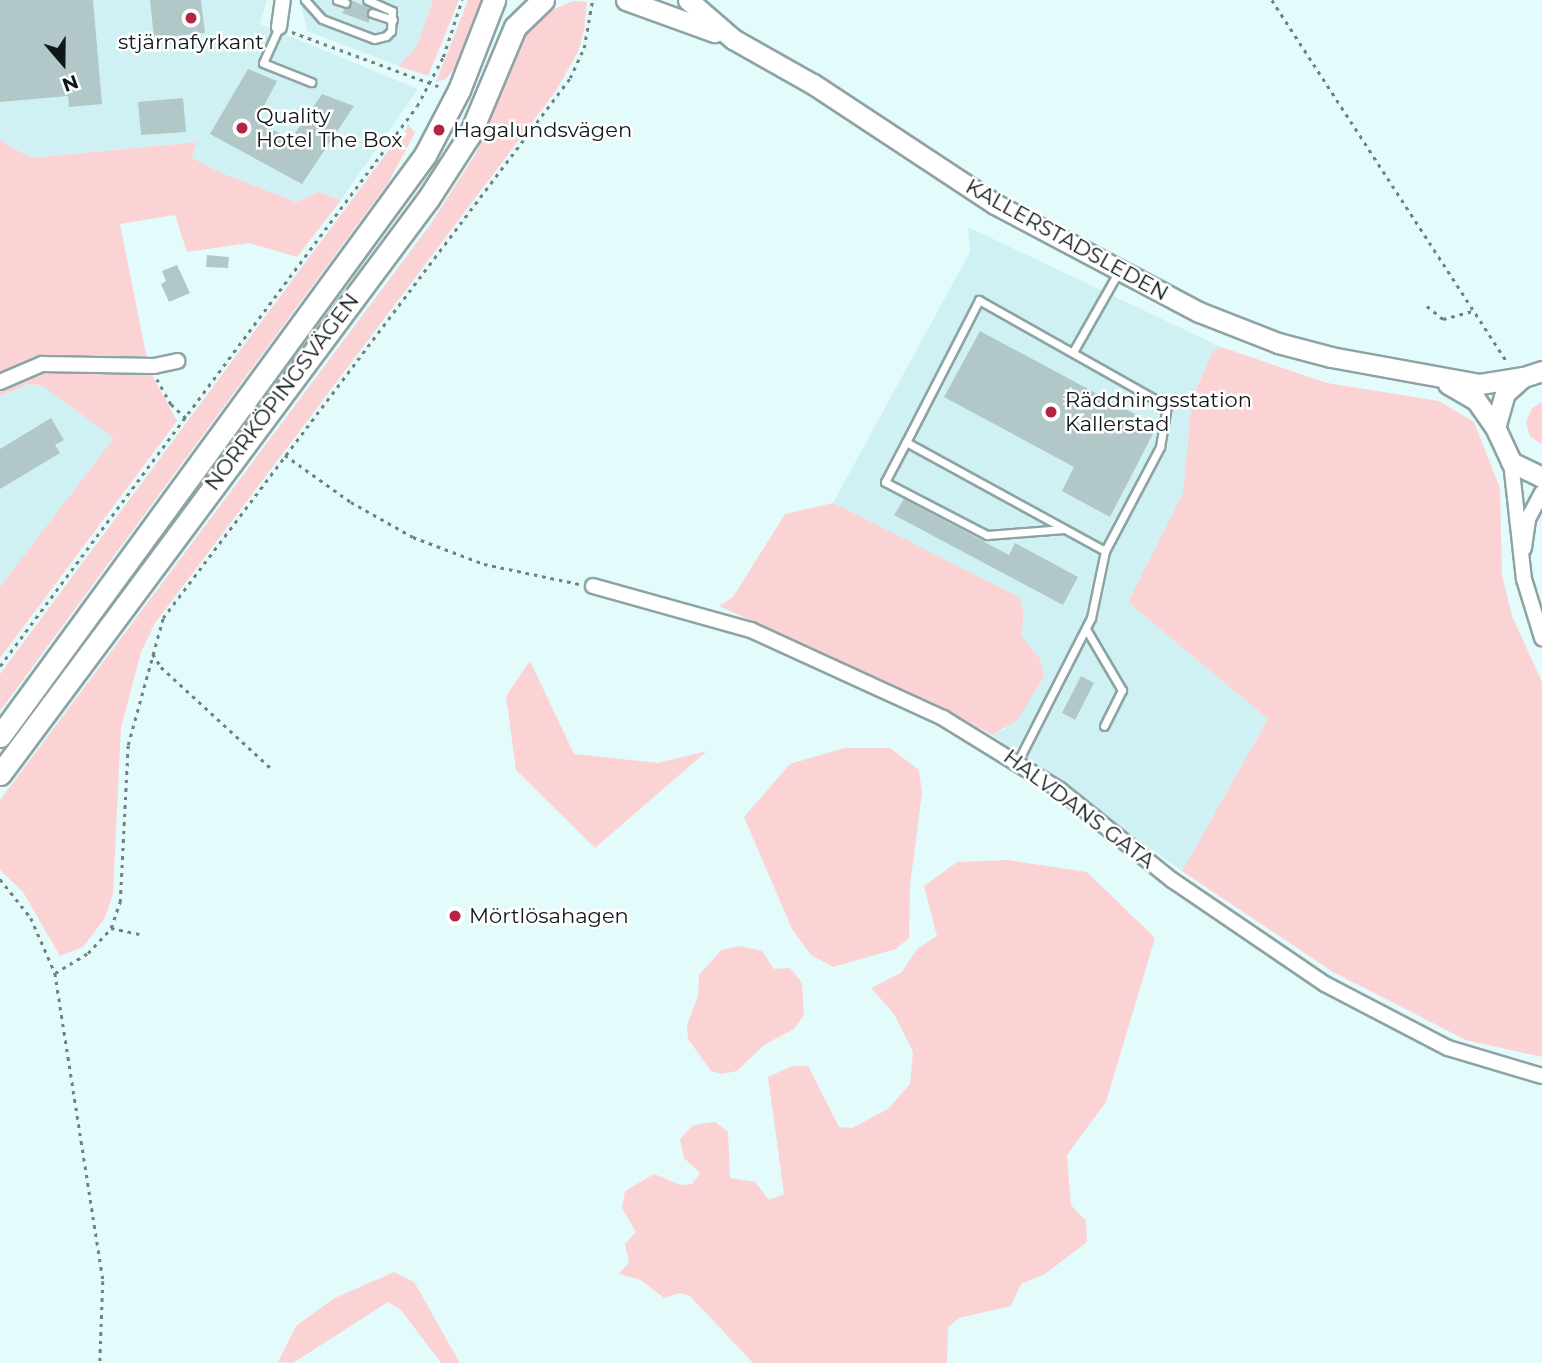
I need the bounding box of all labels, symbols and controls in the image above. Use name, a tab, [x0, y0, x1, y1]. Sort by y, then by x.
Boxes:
marker: stjärnafyrkant	[183, 10, 199, 26]
north arrow	[28, 28, 98, 98]
place label: stjärnafyrkant	[118, 29, 264, 55]
text: N	[59, 70, 82, 97]
place label: Quality Hotel The Box	[256, 103, 402, 153]
place label: Hagalundsvägen	[453, 117, 632, 143]
marker: Quality Hotel The Box	[234, 120, 250, 136]
marker: Hagalundsvägen	[431, 122, 447, 138]
street label: KALLERSTADSLEDEN	[961, 174, 1173, 306]
street label: NORRKÖPINGSVÄGEN	[200, 288, 364, 496]
place label: Räddningsstation Kallerstad	[1065, 387, 1252, 437]
marker: Räddningsstation Kallerstad	[1043, 404, 1059, 420]
street label: HALVDANS GATA	[999, 744, 1159, 874]
place label: Mörtlösahagen	[469, 903, 629, 929]
marker: Mörtlösahagen	[447, 908, 463, 924]

